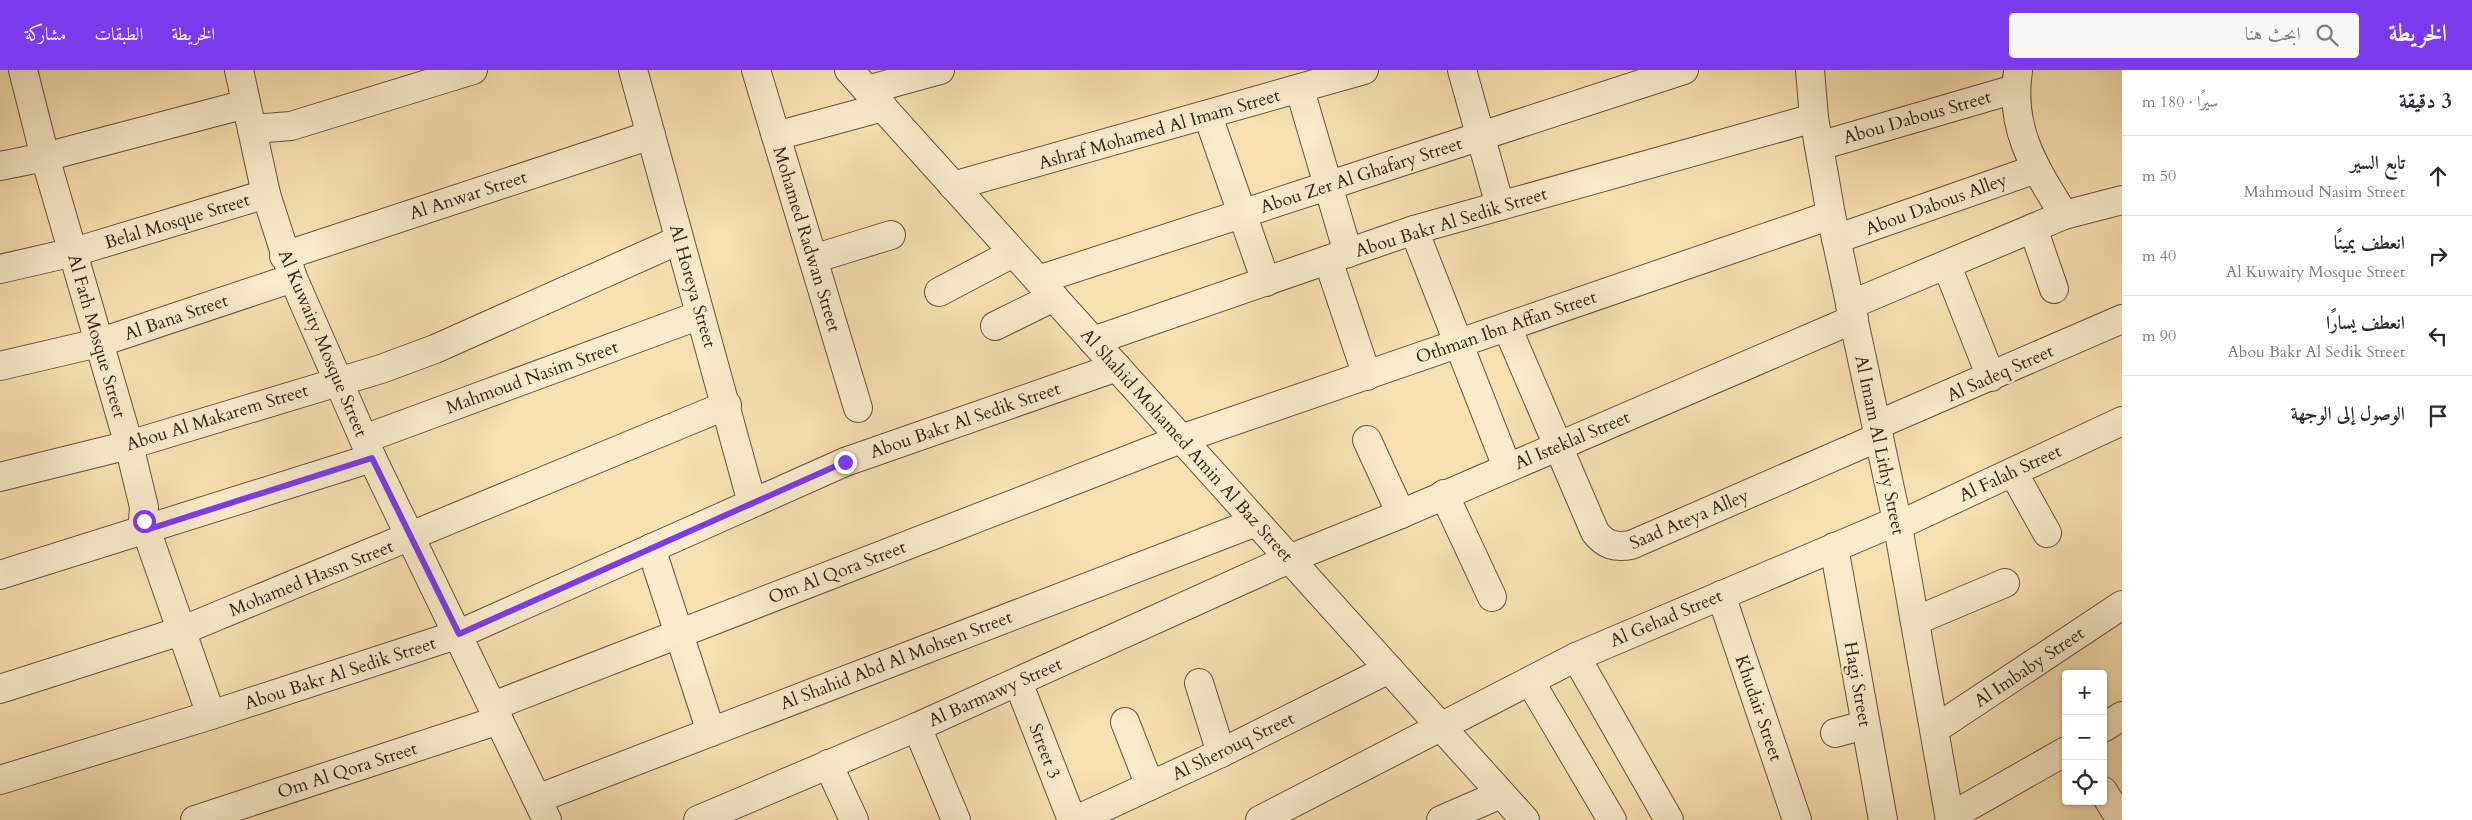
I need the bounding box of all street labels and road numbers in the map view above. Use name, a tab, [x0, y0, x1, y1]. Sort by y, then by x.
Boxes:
street label: Ashraf Mohamed Al Imam Street	[1035, 83, 1283, 176]
street label: Abou Dabous Street	[1840, 84, 1994, 151]
street label: Abou Zer Al Ghafary Street	[1257, 131, 1466, 220]
street label: Mohamed Radwan Street	[766, 143, 847, 335]
street label: Al Anwar Street	[406, 165, 530, 226]
street label: Abou Dabous Alley	[1862, 167, 2011, 242]
street label: Abou Bakr Al Sedik Street	[1352, 181, 1551, 264]
street label: Belal Mosque Street	[101, 187, 253, 255]
street label: Al Horeya Street	[663, 222, 722, 351]
street label: Al Kuwaity Mosque Street	[272, 246, 373, 441]
street label: Al Fath Mosque Street	[61, 251, 132, 421]
street label: Othman Ibn Affan Street	[1412, 285, 1600, 370]
street label: Al Bana Street	[121, 288, 232, 347]
street label: Al Shahid Mohamed Amin Al Baz Street	[1075, 323, 1299, 568]
street label: Mahmoud Nasim Street	[443, 335, 622, 420]
street label: Al Sadeq Street	[1943, 339, 2058, 408]
street label: Al Imam Al Lithy Street	[1848, 353, 1911, 537]
street label: Abou Bakr Al Sedik Street	[867, 376, 1064, 465]
street label: Abou Al Makarem Street	[123, 378, 312, 457]
street label: Al Isteklal Street	[1511, 405, 1634, 476]
street label: Al Falah Street	[1955, 439, 2066, 508]
street label: Saad Ateya Alley	[1626, 483, 1753, 556]
street label: Mohamed Hassn Street	[225, 534, 397, 623]
street label: Om Al Qora Street	[765, 535, 910, 610]
street label: Al Gehad Street	[1606, 583, 1727, 653]
street label: Al Shahid Abd Al Mohsen Street	[777, 605, 1016, 716]
street label: Al Imbaby Street	[1969, 621, 2090, 714]
street label: Abou Bakr Al Sedik Street	[241, 631, 439, 716]
street label: Hagi Street	[1838, 640, 1877, 729]
street label: Al Barmawy Street	[924, 652, 1066, 733]
street label: Khudair Street	[1729, 652, 1788, 765]
street label: Al Sherouq Street	[1168, 706, 1299, 787]
street label: Street 3	[1023, 720, 1066, 782]
street label: Om Al Qora Street	[274, 736, 421, 805]

